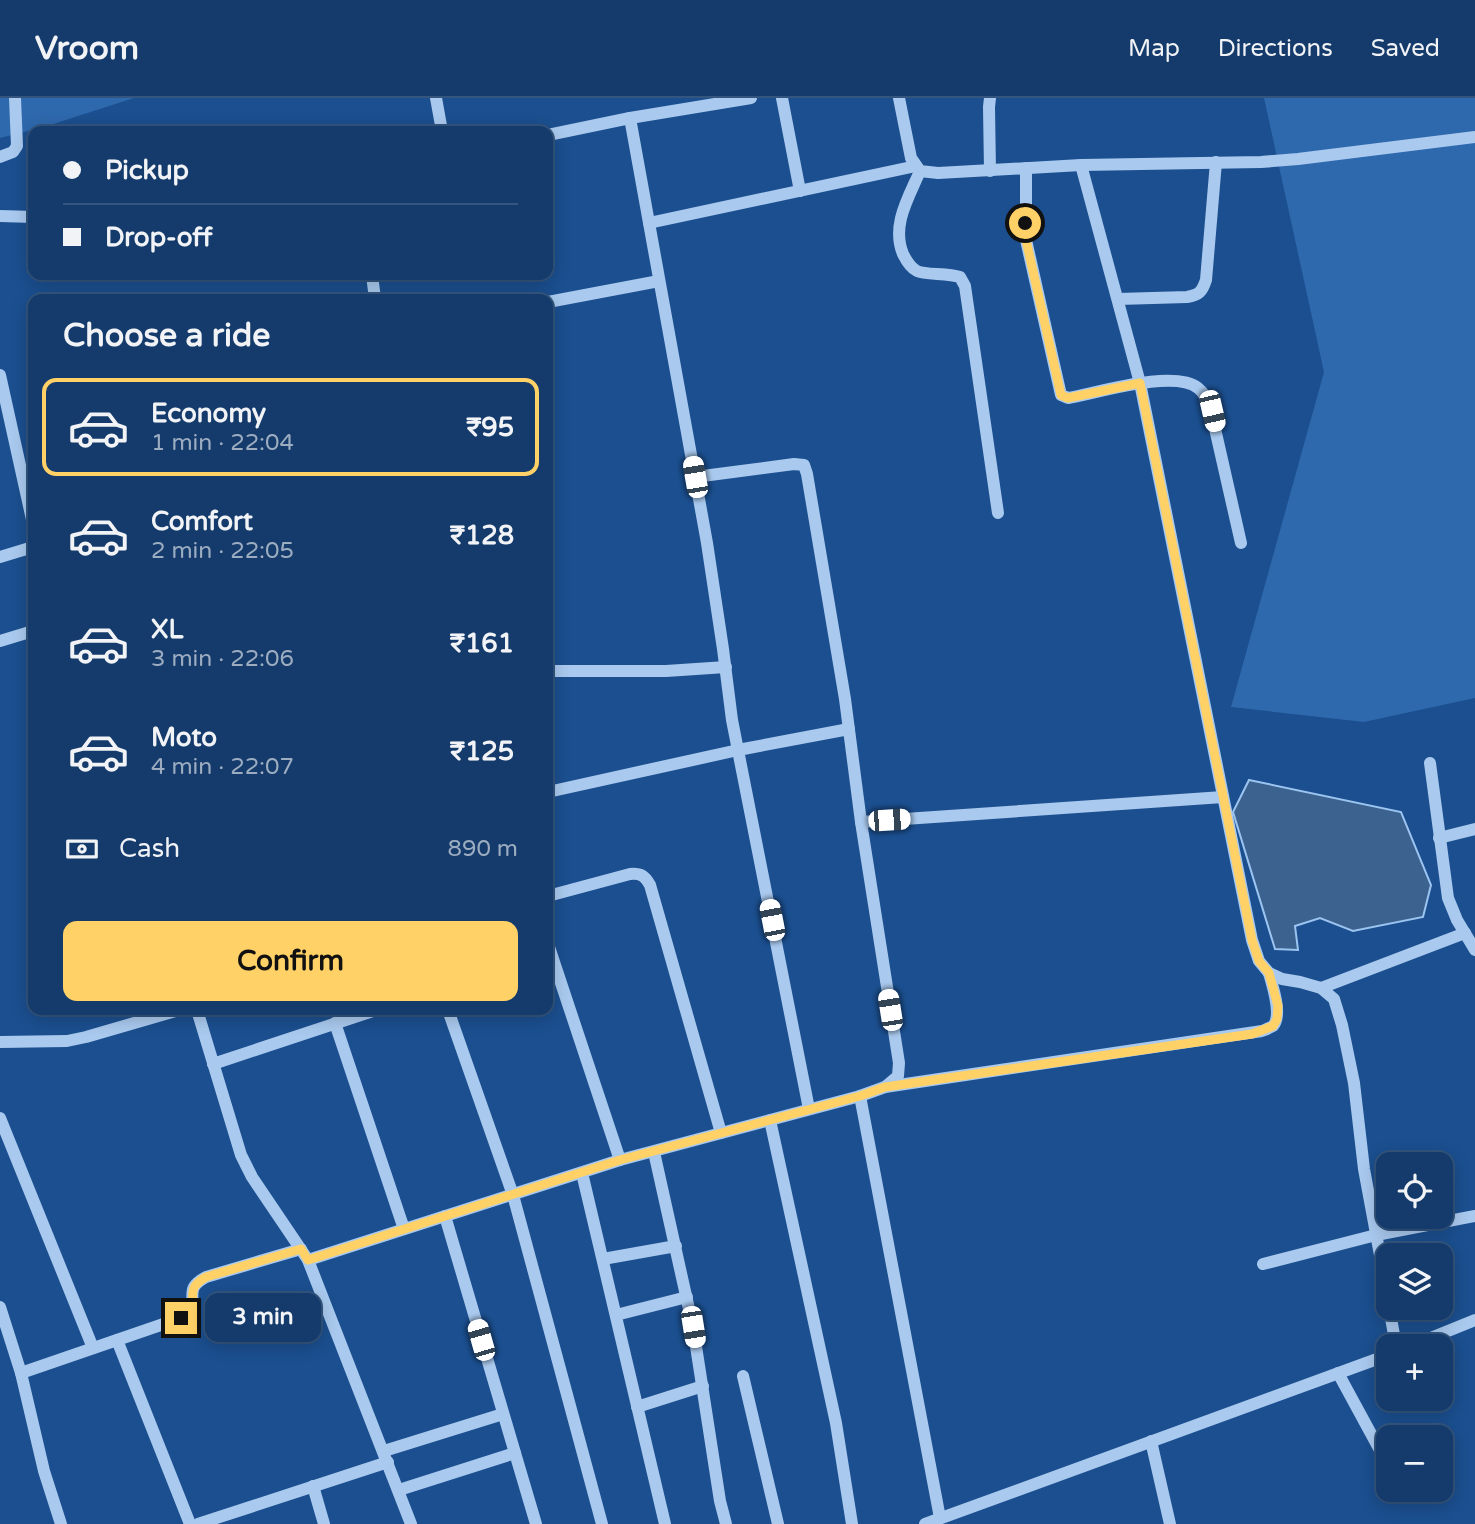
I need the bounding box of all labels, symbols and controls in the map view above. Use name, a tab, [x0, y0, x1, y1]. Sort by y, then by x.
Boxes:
text: Vroom	[35, 29, 139, 68]
text: Map	[1128, 34, 1180, 63]
text: Directions	[1218, 34, 1333, 63]
text: Saved	[1371, 34, 1440, 63]
text: Pickup	[105, 155, 189, 186]
route start	[1009, 207, 1041, 239]
text: Drop-off	[105, 222, 212, 253]
text: Choose a ride	[63, 317, 270, 355]
car	[1198, 388, 1227, 434]
icon: car	[67, 396, 130, 459]
text: Economy	[151, 398, 266, 429]
text: ₹95	[466, 412, 514, 443]
text: 1 min · 22:04	[151, 429, 294, 457]
car	[682, 454, 709, 500]
icon: car	[67, 504, 130, 567]
text: Comfort	[151, 506, 253, 537]
text: ₹128	[450, 520, 514, 551]
text: 2 min · 22:05	[151, 537, 294, 565]
icon: car	[67, 612, 130, 675]
text: XL	[151, 614, 183, 645]
text: ₹161	[450, 628, 514, 659]
text: 3 min · 22:06	[151, 645, 294, 673]
icon: car	[67, 720, 130, 783]
text: Moto	[151, 722, 217, 753]
text: ₹125	[450, 736, 514, 767]
text: 4 min · 22:07	[151, 753, 294, 781]
car	[868, 808, 911, 832]
icon: cash	[63, 830, 101, 868]
text: Cash	[119, 833, 180, 864]
text: 890 m	[448, 835, 518, 863]
car	[758, 897, 787, 943]
button: Confirm	[63, 921, 518, 1001]
car	[877, 988, 904, 1032]
map controls	[1376, 1152, 1453, 1502]
button: locate	[1376, 1152, 1453, 1229]
button: layers	[1376, 1243, 1453, 1320]
callout: 3 min	[206, 1294, 321, 1342]
route end	[165, 1302, 197, 1334]
text: 3 min	[232, 1303, 294, 1331]
car	[680, 1305, 707, 1349]
car	[466, 1317, 497, 1363]
button: +	[1376, 1334, 1453, 1411]
button: −	[1376, 1425, 1453, 1502]

